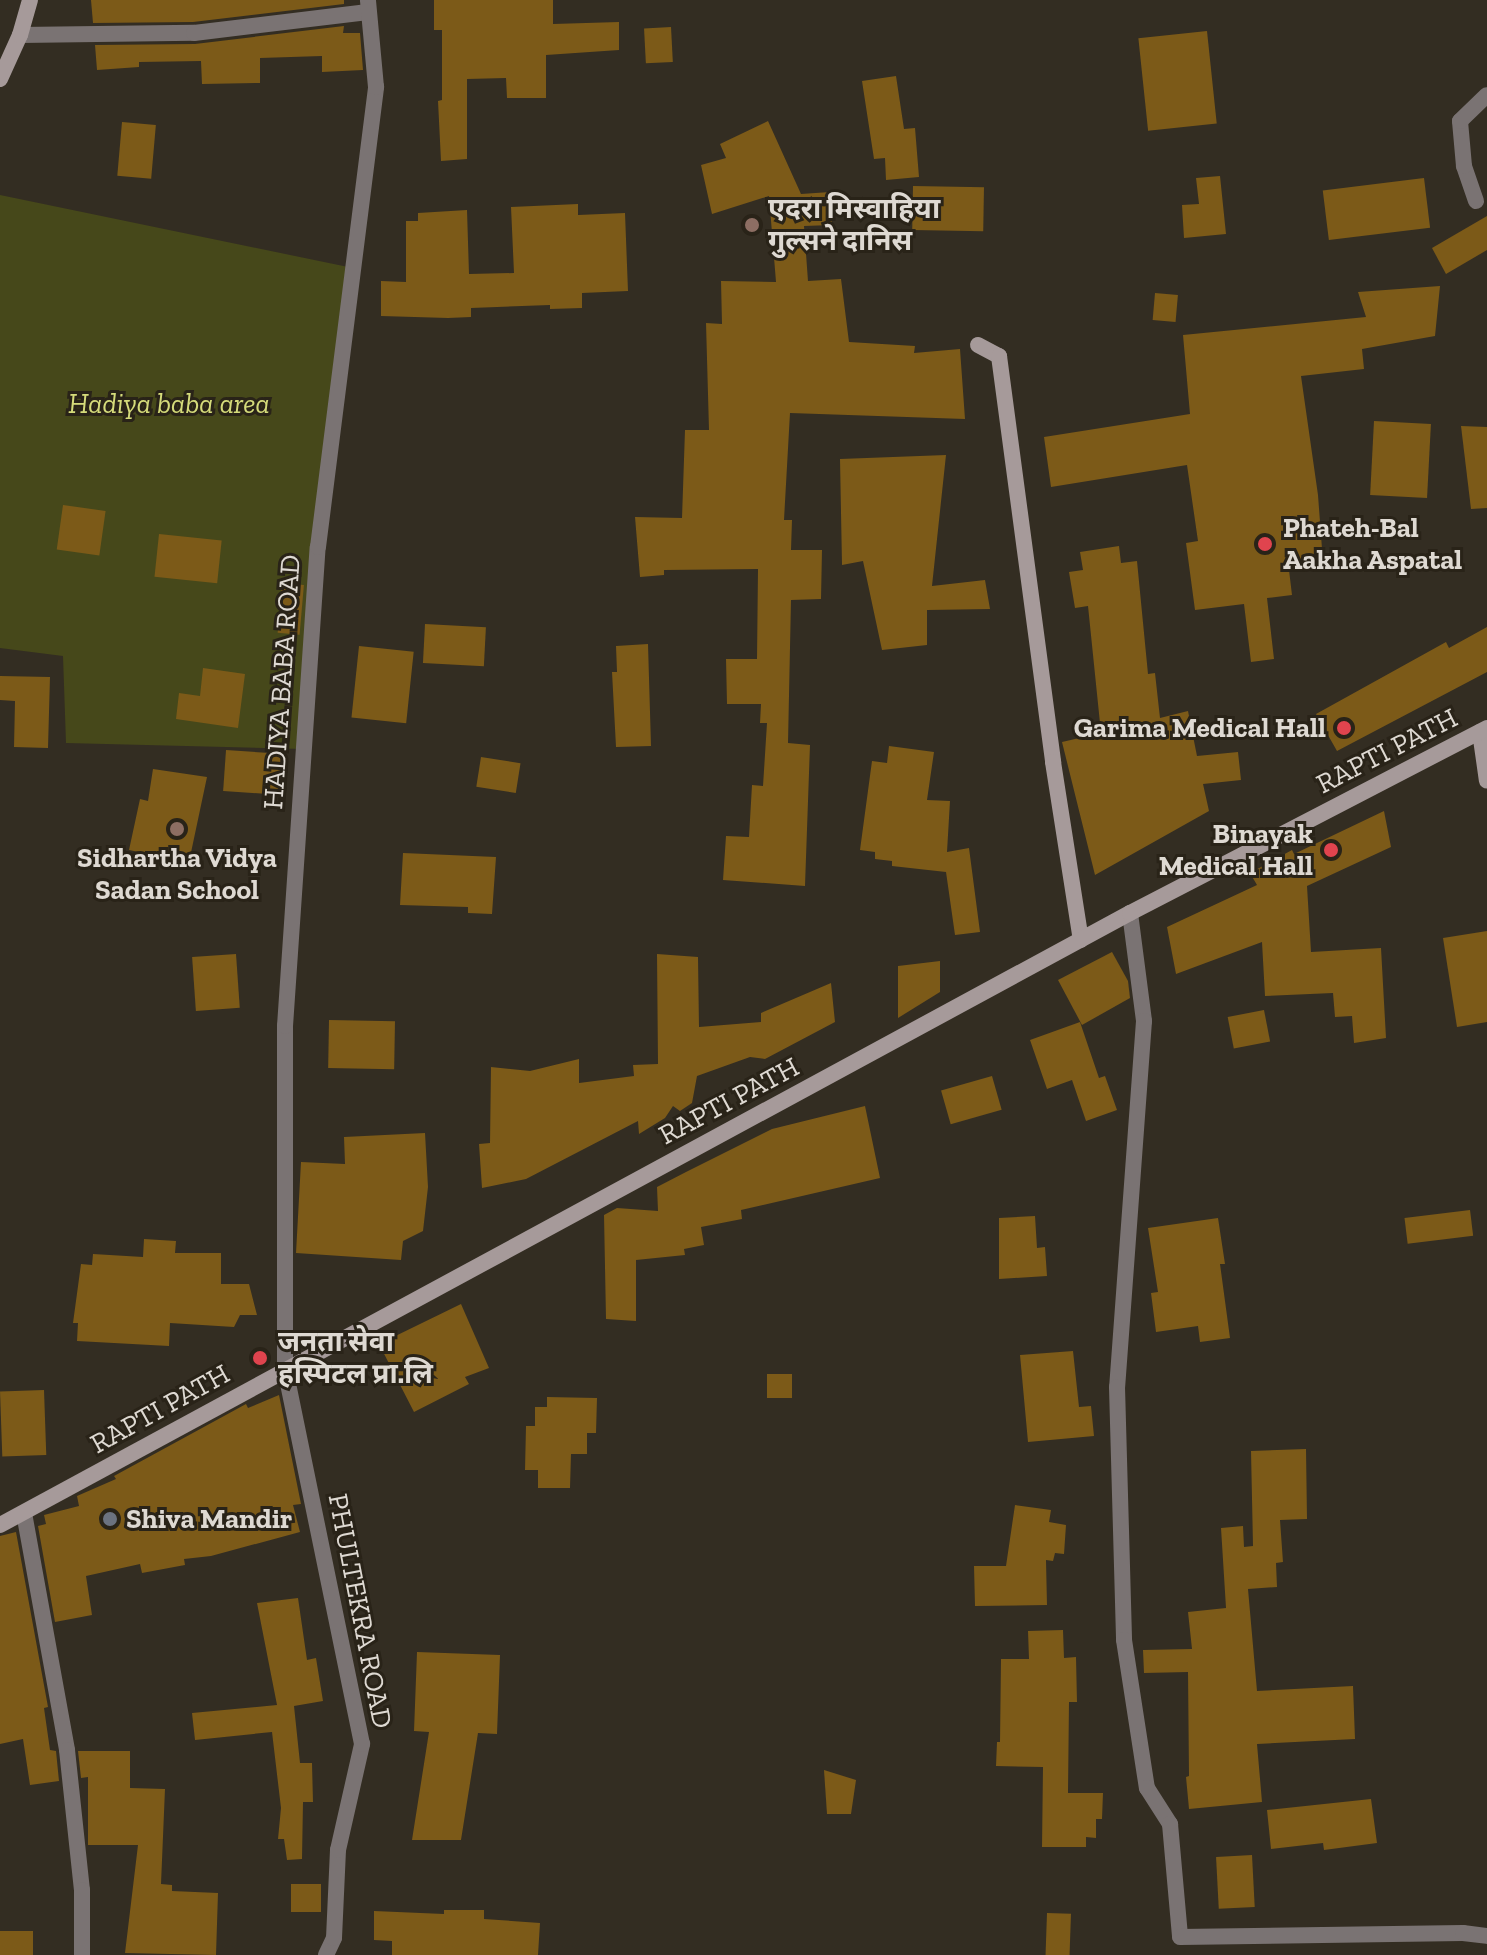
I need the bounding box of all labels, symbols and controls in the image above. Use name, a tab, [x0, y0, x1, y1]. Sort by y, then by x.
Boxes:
place label: एदरा मिस्वाहिया गुल्सने दानिस	[768, 192, 940, 258]
marker: एदरा मिस्वाहिया गुल्सने दानिस	[743, 216, 761, 234]
park label: Hadiya baba area	[68, 387, 270, 421]
place label: Phateh-Bal Aakha Aspatal	[1283, 511, 1463, 577]
marker: Phateh-Bal Aakha Aspatal	[1254, 533, 1276, 555]
street label: HADIYA BABA ROAD	[256, 553, 308, 811]
street label: RAPTI PATH	[1311, 701, 1463, 801]
place label: Garima Medical Hall	[1074, 711, 1326, 745]
marker: Garima Medical Hall	[1333, 717, 1355, 739]
place label: Binayak Medical Hall	[1159, 817, 1313, 883]
marker: Sidhartha Vidya Sadan School	[168, 820, 186, 838]
marker: Binayak Medical Hall	[1320, 839, 1342, 861]
place label: Sidhartha Vidya Sadan School	[77, 841, 277, 907]
street label: RAPTI PATH	[653, 1050, 805, 1152]
place label: जनता सेवा हस्पिटल प्रा.लि	[278, 1325, 433, 1391]
marker: जनता सेवा हस्पिटल प्रा.लि	[249, 1347, 271, 1369]
street label: RAPTI PATH	[85, 1357, 235, 1461]
street label: PHULTEKRA ROAD	[321, 1491, 399, 1731]
place label: Shiva Mandir	[126, 1502, 292, 1536]
marker: Shiva Mandir	[101, 1510, 119, 1528]

